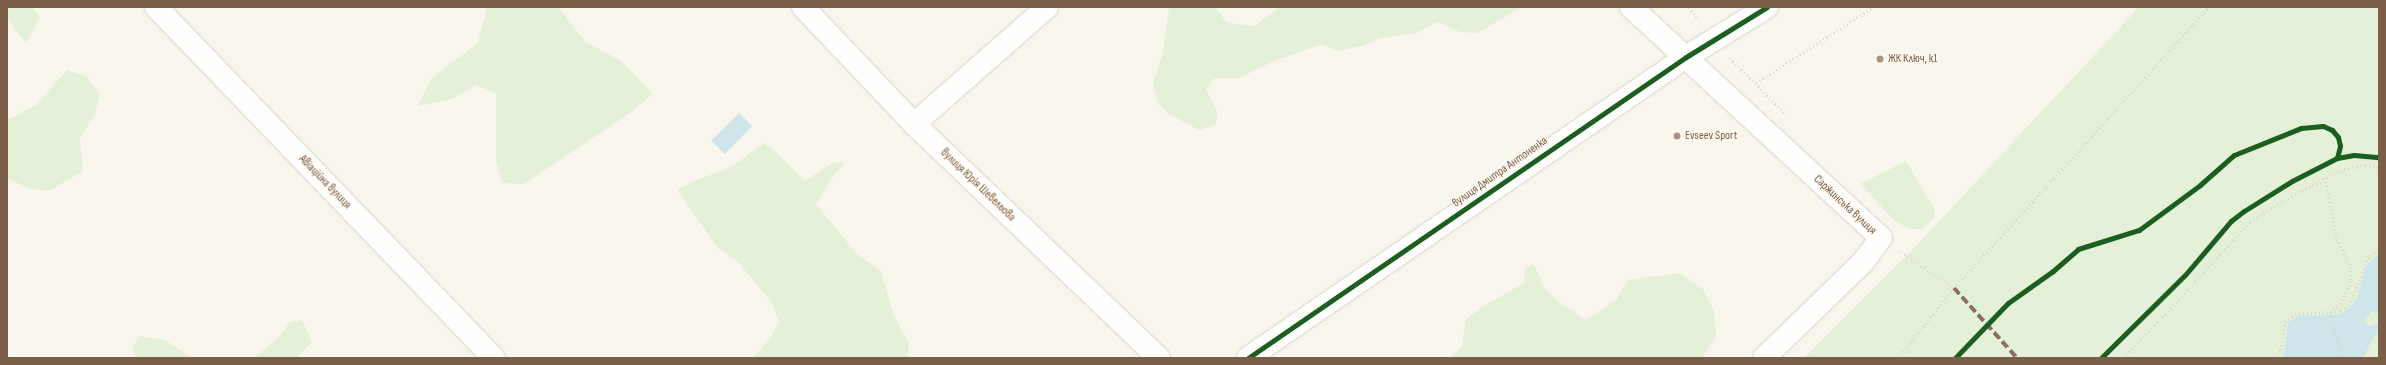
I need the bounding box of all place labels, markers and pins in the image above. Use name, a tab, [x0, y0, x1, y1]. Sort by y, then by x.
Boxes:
place label: ЖК Ключ, к1	[1888, 52, 1937, 66]
marker: ЖК Ключ, к1	[1875, 54, 1885, 64]
place label: Evseev Sport	[1685, 129, 1737, 143]
marker: Evseev Sport	[1672, 131, 1682, 141]

